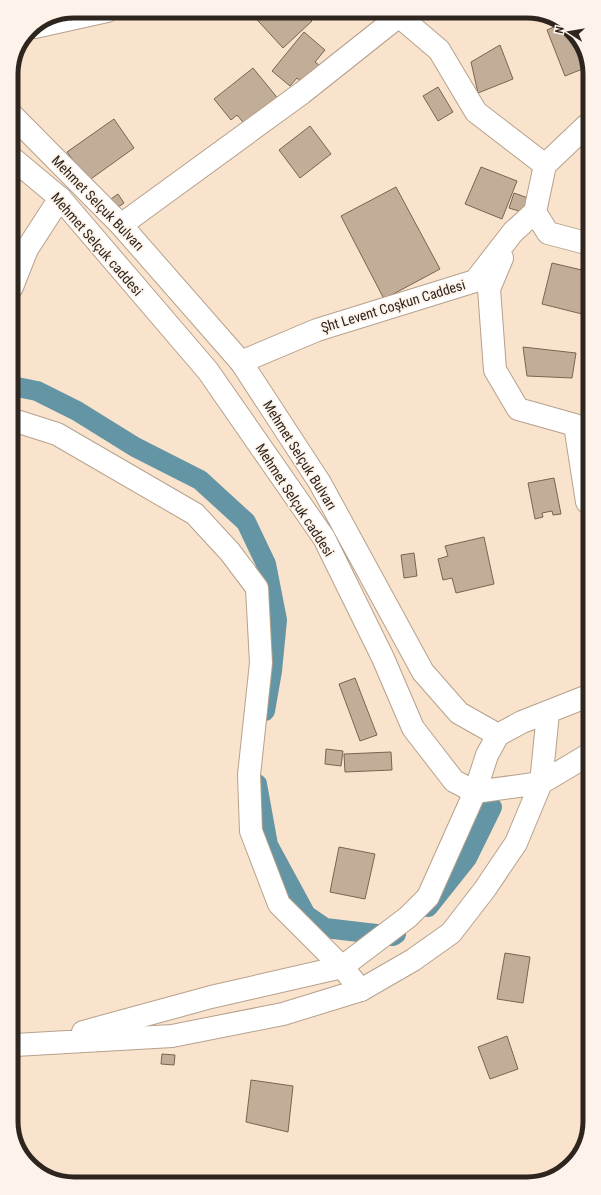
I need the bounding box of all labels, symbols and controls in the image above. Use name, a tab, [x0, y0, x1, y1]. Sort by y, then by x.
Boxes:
north arrow	[549, 12, 589, 52]
text: N	[553, 25, 567, 35]
street label: Mehmet Selçuk Bulvarı	[49, 152, 147, 254]
street label: Mehmet Selçuk caddesi	[48, 189, 146, 299]
street label: Şht Levent Coşkun Caddesi	[319, 276, 467, 336]
street label: Mehmet Selçuk Bulvarı	[260, 397, 340, 513]
street label: Mehmet Selçuk caddesi	[253, 441, 337, 559]

